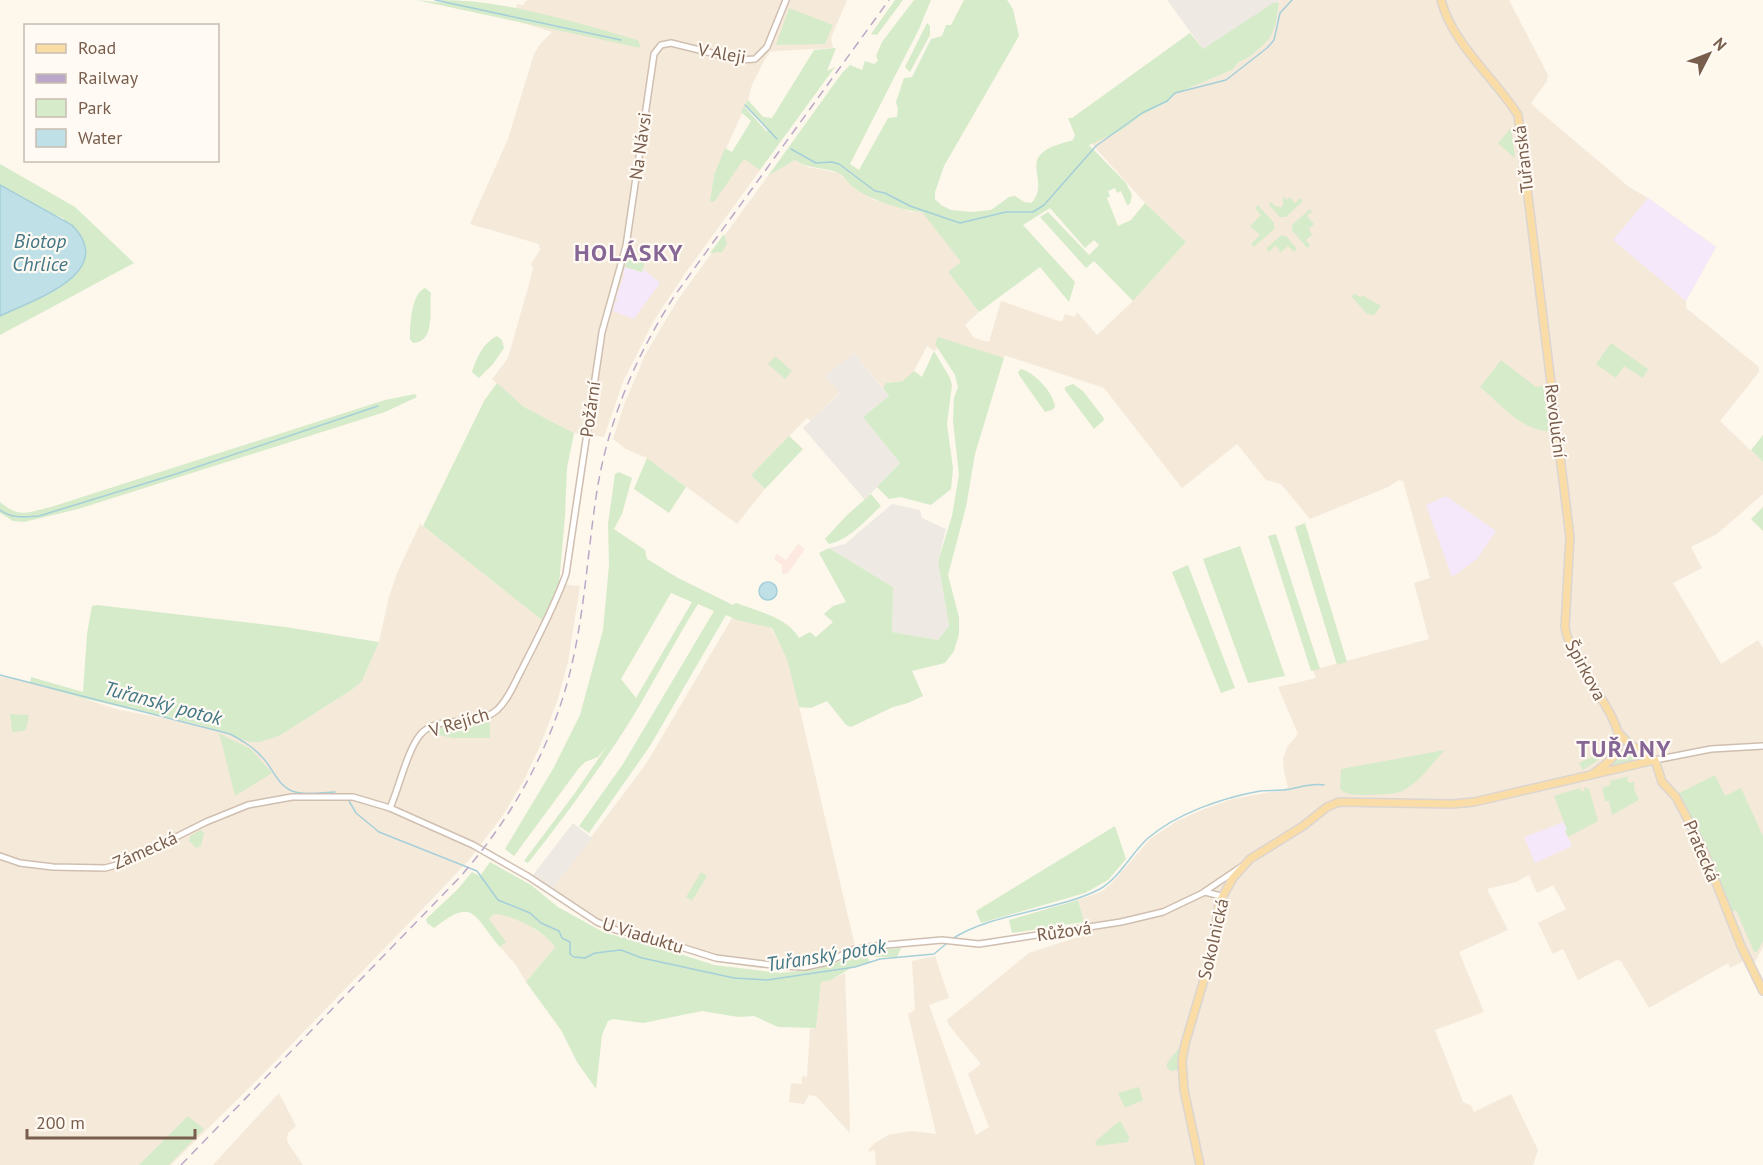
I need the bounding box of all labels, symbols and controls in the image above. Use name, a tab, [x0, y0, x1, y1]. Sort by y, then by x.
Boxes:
legend	[24, 24, 219, 162]
north arrow	[1679, 24, 1739, 84]
text: N	[1709, 33, 1731, 55]
text: Road	[78, 36, 116, 59]
street label: V Aleji	[695, 37, 748, 69]
text: Railway	[78, 66, 139, 89]
text: Park	[78, 96, 111, 119]
street label: Na Návsi	[624, 111, 656, 181]
street label: Tuřanská	[1507, 124, 1539, 194]
text: Water	[78, 126, 122, 149]
water label: Biotop Chrlice	[12, 228, 69, 277]
district label: HOLÁSKY	[574, 237, 684, 268]
street label: Požární	[575, 379, 605, 439]
street label: Revoluční	[1540, 383, 1572, 460]
street label: Špirkova	[1560, 636, 1612, 704]
water label: Tuřanský potok	[101, 675, 226, 731]
street label: V Rejích	[425, 702, 492, 742]
district label: TUŘANY	[1576, 733, 1672, 764]
street label: Pratecká	[1679, 817, 1725, 885]
street label: Zámecká	[109, 826, 181, 874]
street label: Sokolnická	[1192, 896, 1234, 982]
street label: U Viaduktu	[600, 912, 686, 958]
street label: Růžová	[1035, 916, 1093, 946]
water label: Tuřanský potok	[764, 933, 889, 977]
scale bar	[27, 1102, 195, 1140]
text: 200 m	[36, 1111, 85, 1134]

